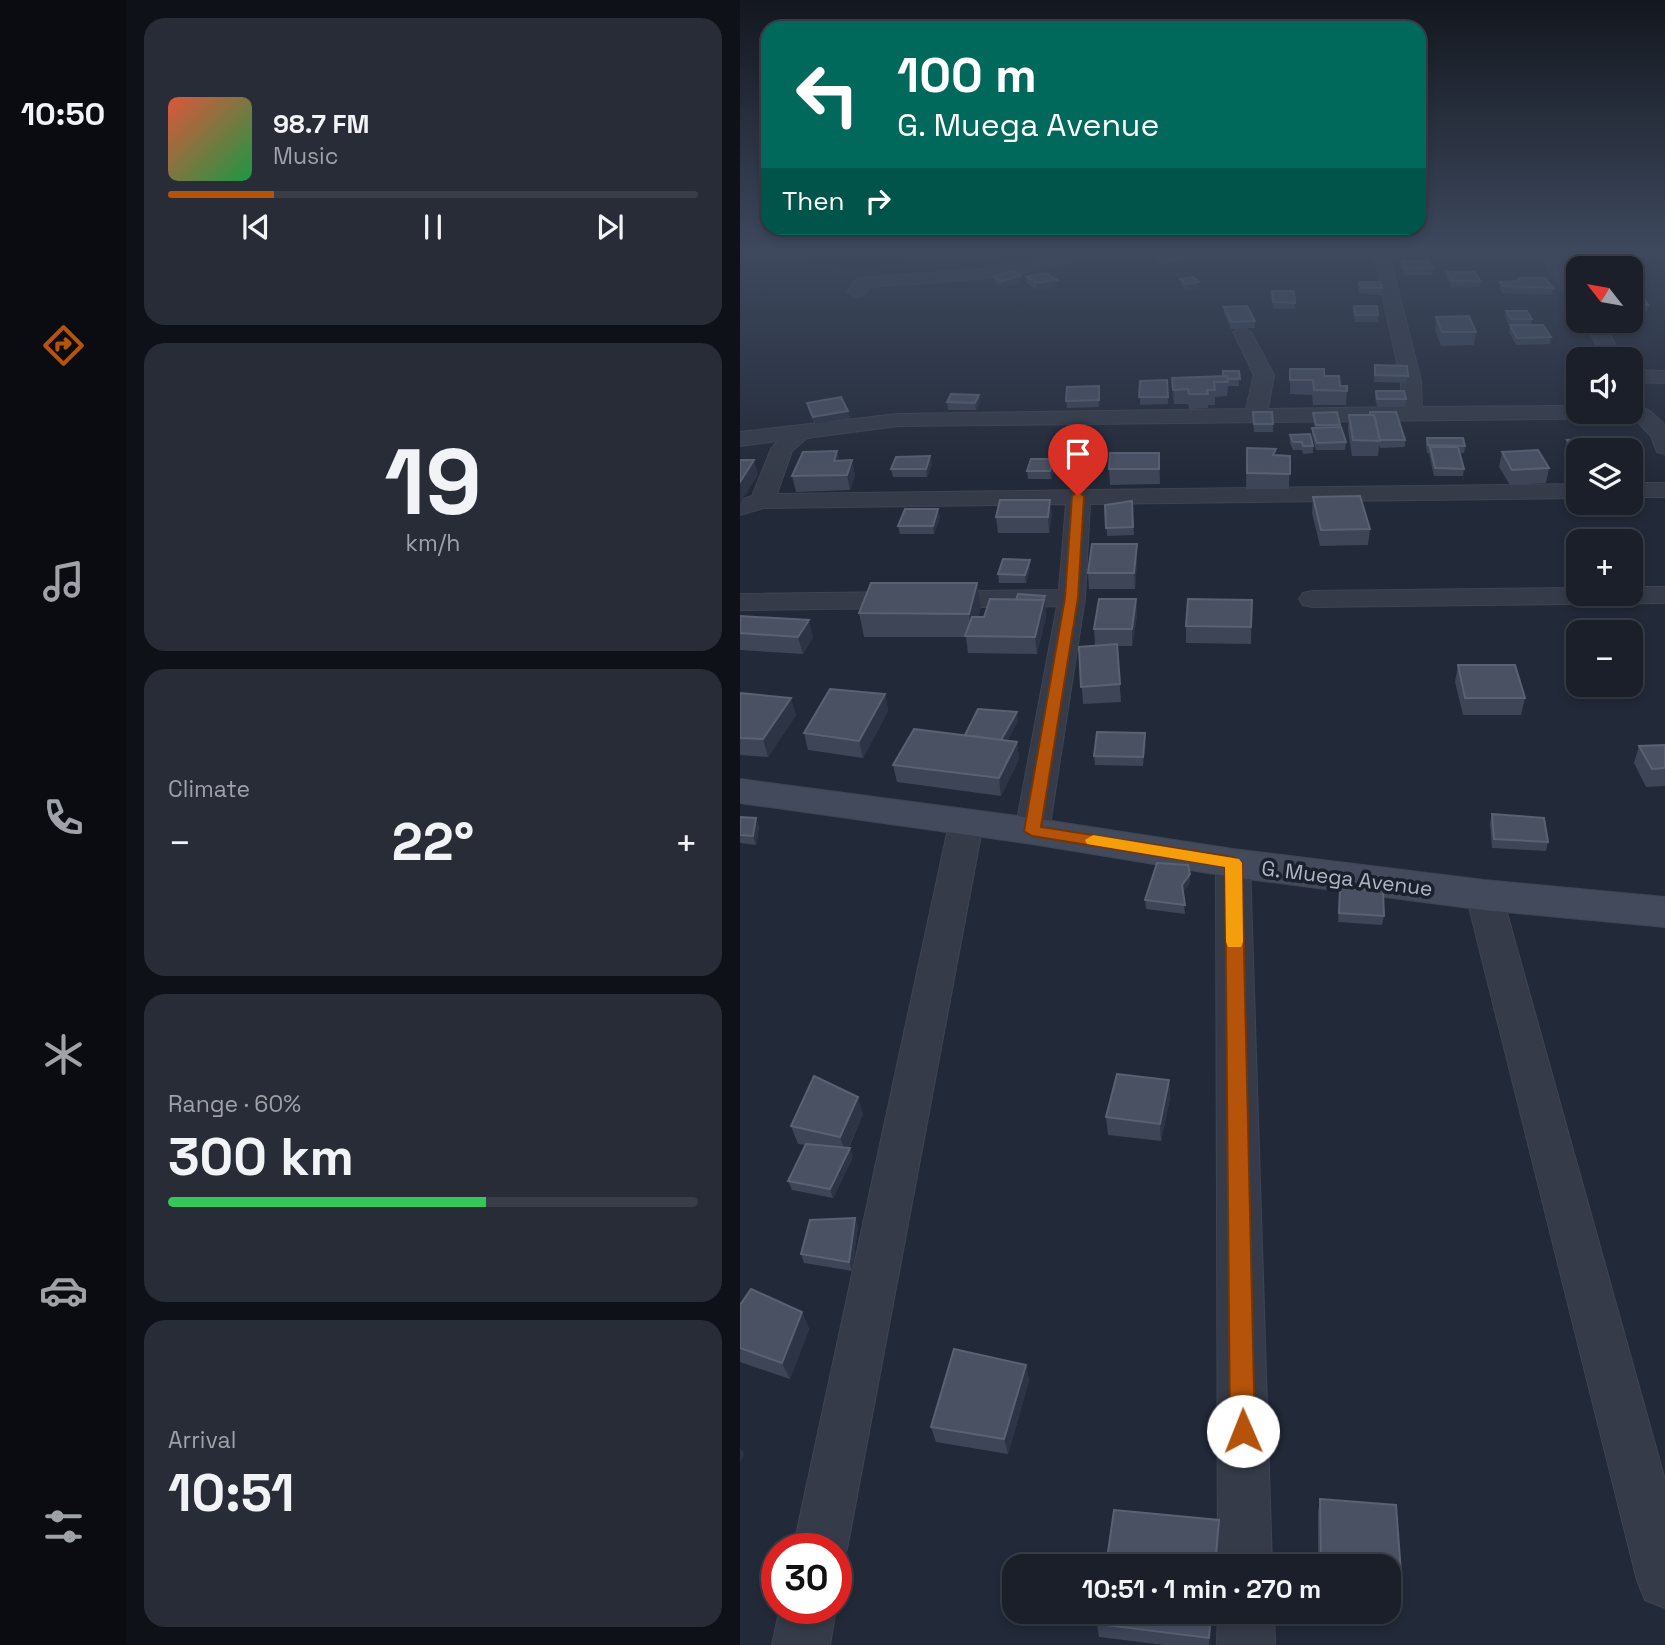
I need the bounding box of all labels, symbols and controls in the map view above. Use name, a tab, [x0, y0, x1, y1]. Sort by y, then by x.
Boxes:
text: 100 m	[897, 44, 1037, 106]
icon: left	[782, 49, 873, 140]
text: 10:50	[21, 94, 105, 134]
text: G. Muega Avenue	[897, 105, 1159, 145]
text: 98.7 FM	[273, 107, 369, 141]
text: Music	[273, 141, 338, 171]
icon: right	[859, 182, 897, 220]
text: Then	[782, 184, 845, 218]
icon: previous	[237, 208, 275, 246]
icon: pause	[414, 208, 452, 246]
icon: next	[591, 208, 629, 246]
north arrow	[1566, 256, 1643, 332]
map controls	[1566, 256, 1643, 697]
icon: directions	[39, 321, 88, 370]
button: sound	[1566, 347, 1643, 424]
text: 19	[384, 424, 482, 541]
pin	[1048, 424, 1108, 496]
icon: arrive	[1059, 435, 1097, 473]
button: layers	[1566, 438, 1643, 515]
text: km/h	[406, 528, 460, 558]
button: +	[1566, 529, 1643, 606]
icon: music	[39, 557, 88, 606]
button: −	[1566, 620, 1643, 697]
text: Climate	[168, 774, 250, 804]
icon: phone	[39, 793, 88, 842]
text: 22°	[392, 809, 474, 875]
text: −	[168, 819, 192, 867]
text: +	[674, 819, 698, 867]
street label: G. Muega Avenue	[1260, 854, 1434, 902]
icon: climate	[39, 1030, 88, 1079]
text: Range · 60%	[168, 1089, 301, 1119]
text: 300 km	[168, 1124, 354, 1190]
icon: car	[39, 1266, 88, 1315]
position arrow	[1206, 1394, 1280, 1468]
text: Arrival	[168, 1425, 236, 1455]
text: 10:51	[168, 1460, 294, 1526]
icon: filters	[39, 1502, 88, 1551]
speed limit sign: 30	[761, 1533, 852, 1624]
text: 10:51 · 1 min · 270 m	[1082, 1572, 1321, 1606]

